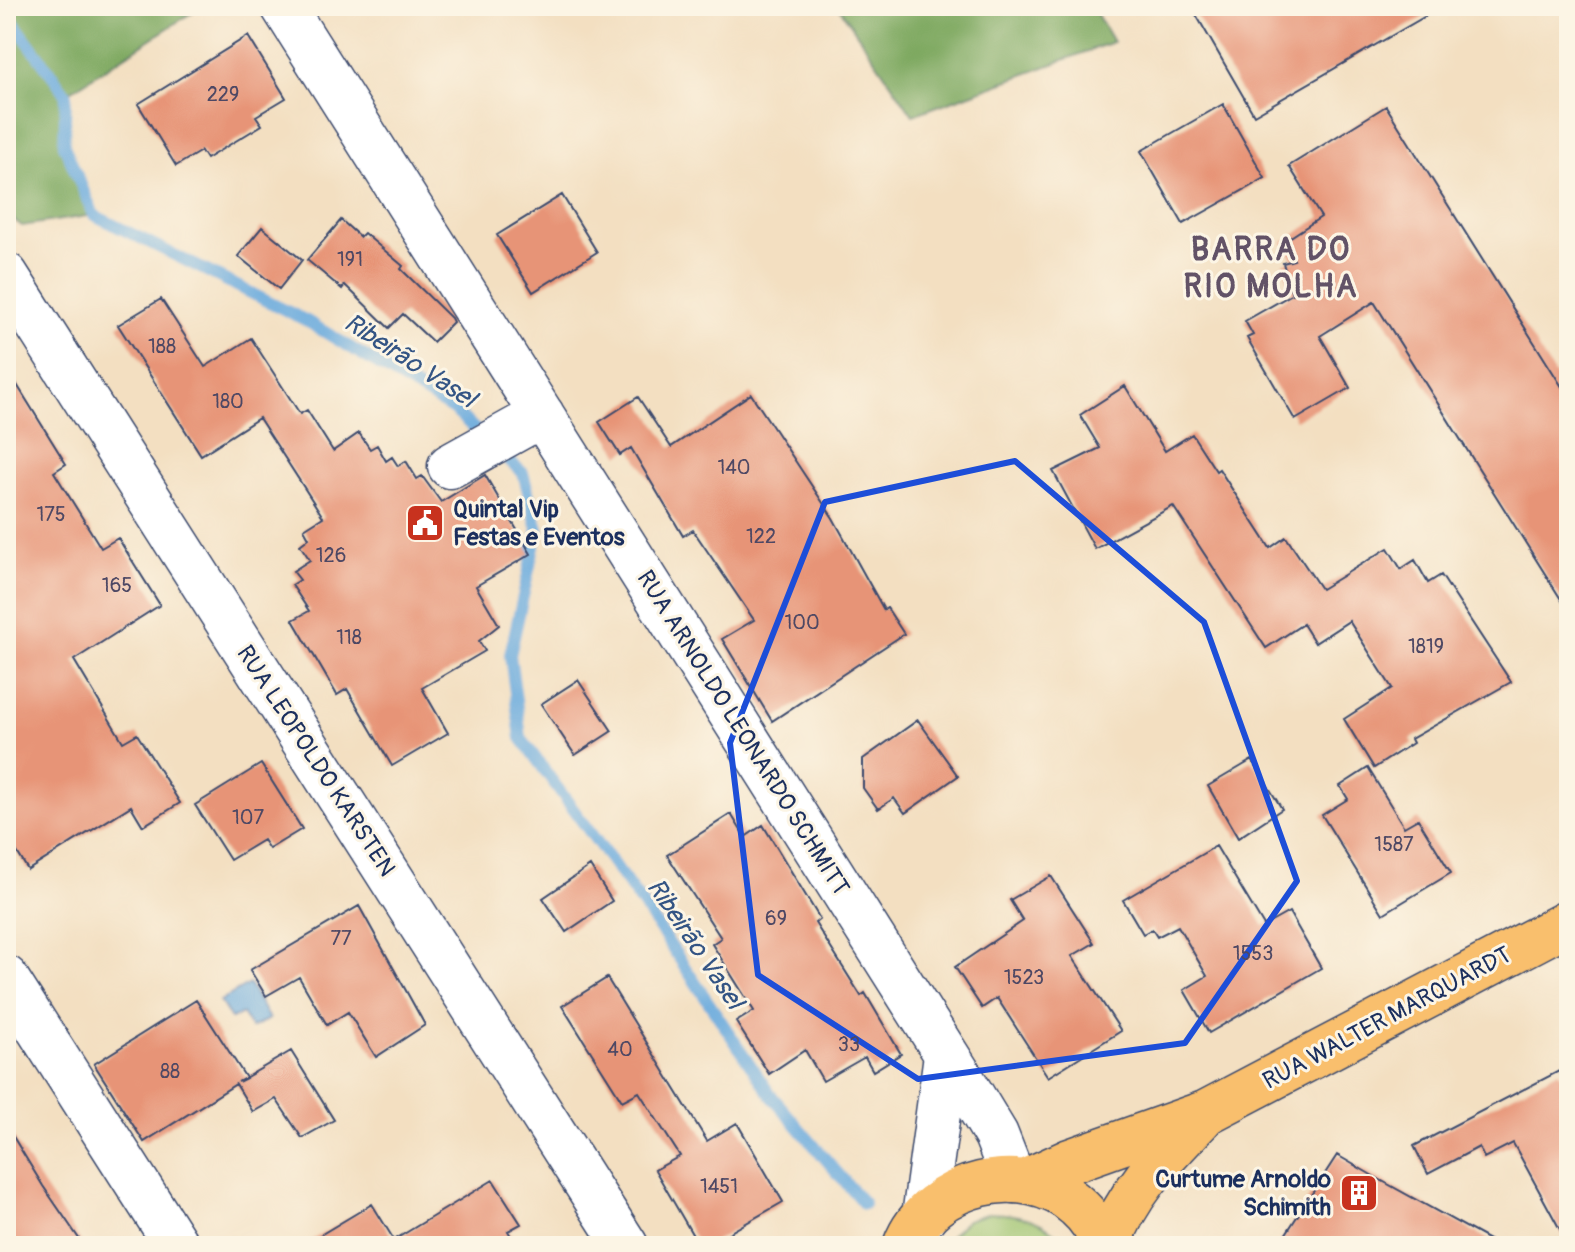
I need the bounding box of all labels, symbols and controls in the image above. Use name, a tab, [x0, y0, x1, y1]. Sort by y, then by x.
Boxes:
house number: 229	[207, 82, 239, 107]
district label: BARRA DO RIO MOLHA	[1183, 230, 1359, 307]
house number: 191	[337, 247, 363, 272]
water label: Ribeirão Vasel	[338, 307, 484, 417]
house number: 188	[148, 334, 176, 359]
house number: 180	[212, 389, 244, 414]
house number: 140	[717, 455, 751, 480]
place label: Quintal Vip Festas e Eventos	[453, 495, 625, 552]
house number: 175	[36, 502, 66, 527]
public building icon: Quintal Vip Festas e Eventos	[404, 502, 446, 544]
house number: 122	[746, 524, 776, 549]
house number: 126	[316, 543, 346, 568]
street label: RUA ARNOLDO LEONARDO SCHMITT	[631, 565, 855, 901]
house number: 165	[102, 573, 132, 598]
house number: 100	[784, 610, 820, 635]
house number: 118	[336, 625, 362, 650]
house number: 1819	[1408, 634, 1444, 659]
street label: RUA LEOPOLDO KARSTEN	[230, 640, 402, 882]
house number: 107	[232, 805, 264, 830]
house number: 1587	[1374, 832, 1414, 857]
water label: Ribeirão Vasel	[640, 873, 752, 1018]
house number: 69	[765, 906, 787, 931]
house number: 77	[330, 926, 352, 951]
street label: RUA WALTER MARQUARDT	[1258, 940, 1516, 1096]
house number: 1553	[1233, 941, 1273, 966]
house number: 1523	[1004, 965, 1044, 990]
house number: 33	[838, 1032, 860, 1057]
house number: 40	[607, 1037, 633, 1062]
house number: 88	[160, 1059, 180, 1084]
place label: Curtume Arnoldo Schimith	[1155, 1165, 1331, 1222]
building icon: Curtume Arnoldo Schimith	[1338, 1172, 1380, 1214]
house number: 1451	[700, 1174, 738, 1199]

